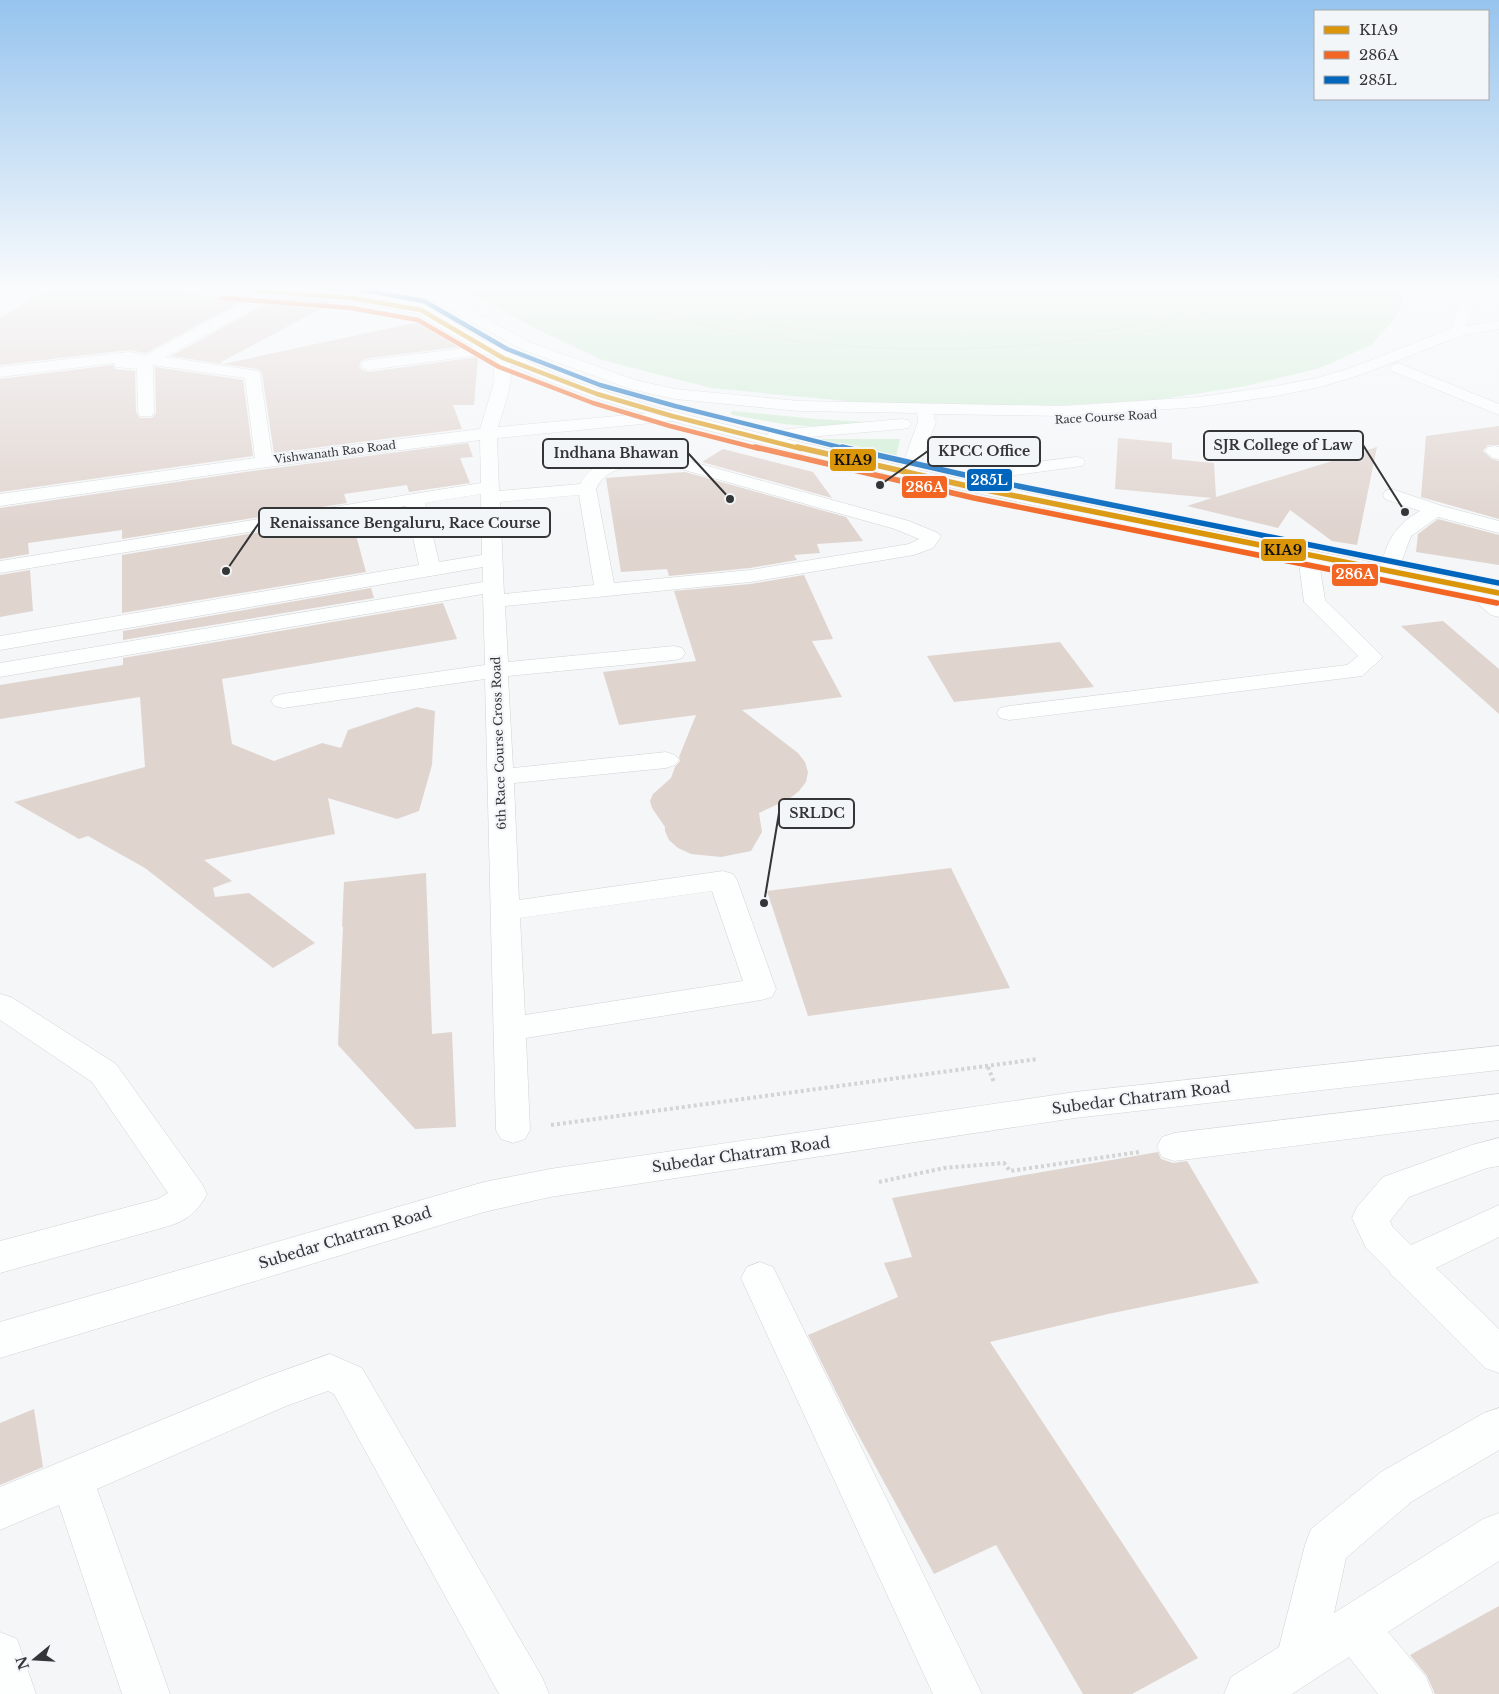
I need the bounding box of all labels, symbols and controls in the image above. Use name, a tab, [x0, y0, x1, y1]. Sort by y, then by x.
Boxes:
legend	[1314, 10, 1489, 100]
text: KIA9	[1359, 20, 1398, 39]
text: 286A	[1359, 45, 1399, 64]
text: 285L	[1359, 70, 1397, 89]
street label: Race Course Road	[1054, 407, 1158, 427]
callout: SJR College of Law	[1204, 431, 1363, 460]
text: SJR College of Law	[1214, 436, 1353, 454]
street label: Vishwanath Rao Road	[272, 437, 397, 467]
callout: KPCC Office	[928, 437, 1040, 466]
callout: Indhana Bhawan	[543, 439, 688, 468]
text: KPCC Office	[938, 442, 1030, 460]
text: Indhana Bhawan	[553, 444, 679, 462]
line badge: KIA9	[829, 448, 877, 472]
text: KIA9	[834, 451, 872, 469]
line badge: 285L	[966, 468, 1013, 492]
text: 285L	[971, 471, 1008, 489]
line badge: 286A	[901, 475, 948, 499]
text: 286A	[906, 478, 945, 496]
callout: Renaissance Bengaluru, Race Course	[259, 508, 550, 537]
text: Renaissance Bengaluru, Race Course	[270, 514, 540, 532]
line badge: KIA9	[1260, 538, 1307, 562]
text: KIA9	[1264, 541, 1302, 559]
line badge: 286A	[1331, 563, 1379, 587]
text: 286A	[1336, 565, 1375, 583]
street label: 6th Race Course Cross Road	[488, 656, 509, 830]
callout: SRLDC	[779, 799, 854, 828]
text: SRLDC	[789, 804, 845, 822]
street label: Subedar Chatram Road	[1051, 1077, 1231, 1118]
street label: Subedar Chatram Road	[651, 1133, 831, 1176]
street label: Subedar Chatram Road	[256, 1202, 434, 1273]
north arrow	[10, 1634, 60, 1684]
text: N	[12, 1654, 33, 1672]

